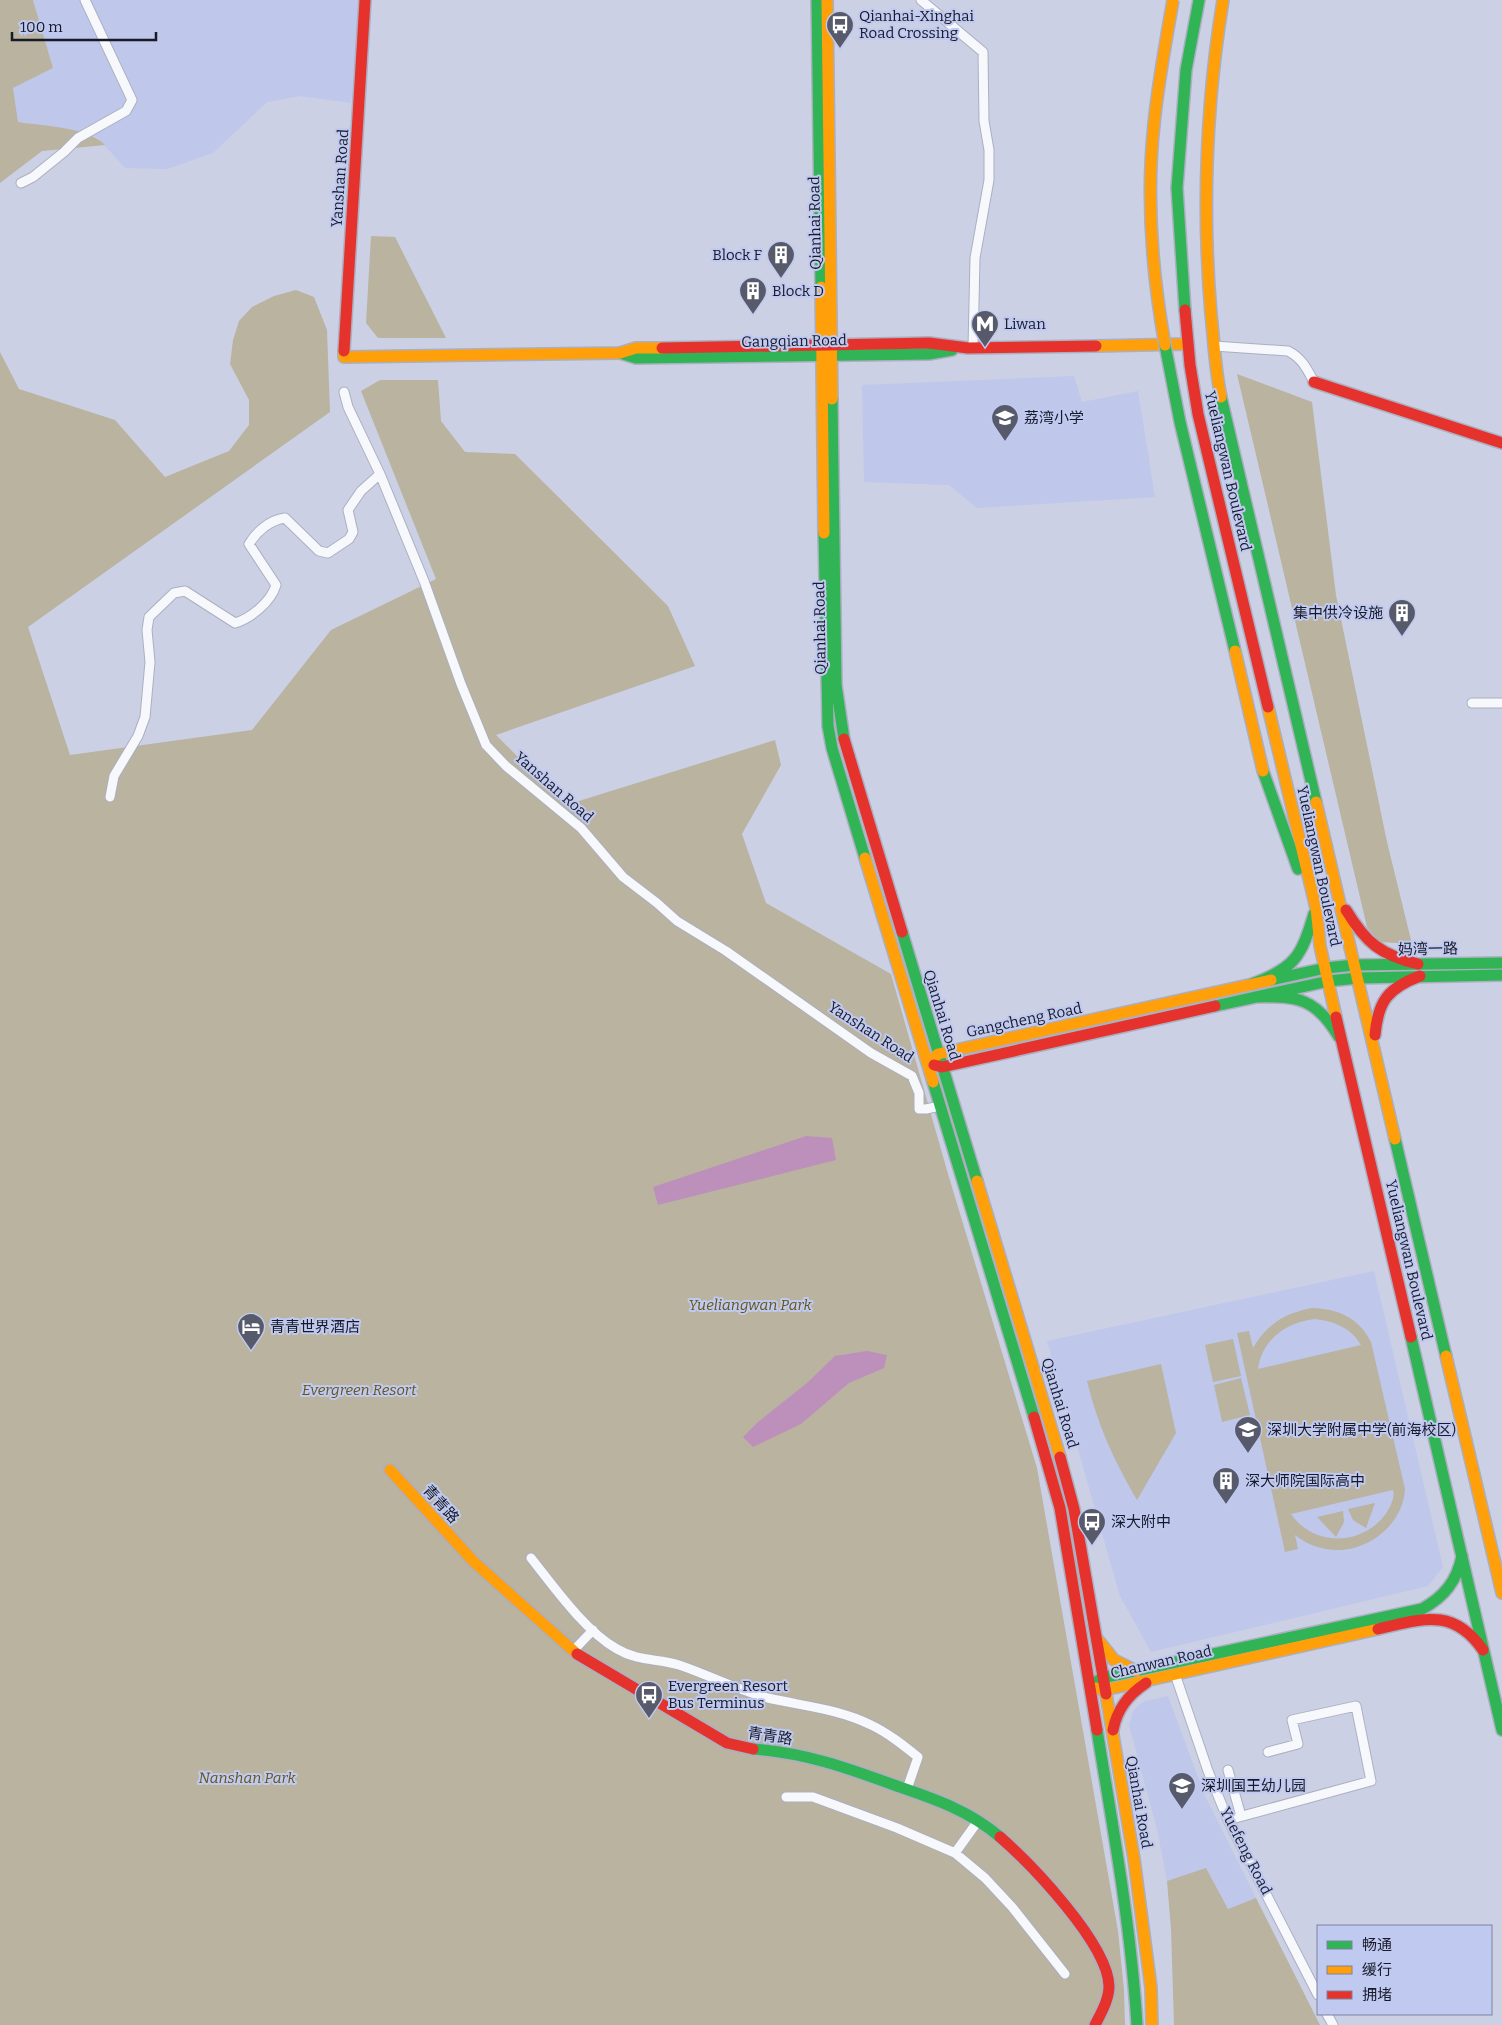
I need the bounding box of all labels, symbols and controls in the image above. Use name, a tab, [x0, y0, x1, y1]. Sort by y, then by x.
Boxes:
place label: Qianhai-Xinghai Road Crossing	[859, 7, 974, 42]
scale bar	[12, 10, 156, 42]
bus stop icon: Qianhai-Xinghai Road Crossing	[825, 10, 855, 49]
text: 100 m	[20, 18, 63, 36]
street label: Yanshan Road	[328, 128, 352, 228]
street label: Qianhai Road	[805, 176, 825, 270]
building icon: Block F	[766, 240, 796, 279]
place label: Block F	[712, 246, 763, 264]
building icon: Block D	[738, 276, 768, 315]
place label: Block D	[772, 282, 824, 300]
metro station icon: Liwan	[970, 309, 1000, 348]
place label: Liwan	[1004, 315, 1046, 333]
street label: Gangqian Road	[741, 331, 847, 351]
street label: Yueliangwan Boulevard	[1201, 389, 1255, 553]
school or university icon: 荔湾小学	[990, 403, 1020, 442]
place label: 荔湾小学	[1024, 409, 1084, 427]
street label: Qianhai Road	[810, 581, 830, 675]
building icon: 集中供冷设施	[1387, 598, 1417, 637]
place label: 集中供冷设施	[1293, 604, 1383, 622]
street label: Yanshan Road	[511, 748, 597, 826]
street label: Yueliangwan Boulevard	[1293, 784, 1345, 948]
street label: 妈湾一路	[1398, 939, 1458, 959]
street label: Qianhai Road	[920, 968, 964, 1062]
street label: Yanshan Road	[825, 998, 917, 1066]
street label: Gangcheng Road	[964, 999, 1084, 1041]
street label: Yueliangwan Boulevard	[1382, 1178, 1436, 1342]
park label: Yueliangwan Park	[688, 1296, 812, 1314]
hotel icon: 青青世界酒店	[236, 1312, 266, 1351]
place label: 青青世界酒店	[270, 1318, 360, 1336]
street label: Qianhai Road	[1038, 1356, 1082, 1450]
park label: Evergreen Resort	[302, 1381, 417, 1399]
school or university icon: 深圳大学附属中学(前海校区)	[1233, 1415, 1263, 1454]
place label: 深圳大学附属中学(前海校区)	[1267, 1421, 1456, 1439]
building icon: 深大师院国际高中	[1211, 1466, 1241, 1505]
place label: 深大师院国际高中	[1245, 1472, 1365, 1490]
street label: 青青路	[419, 1481, 463, 1527]
bus stop icon: 深大附中	[1077, 1507, 1107, 1546]
place label: 深大附中	[1111, 1513, 1171, 1531]
street label: Chanwan Road	[1109, 1642, 1214, 1682]
place label: Evergreen Resort Bus Terminus	[668, 1677, 789, 1712]
bus stop icon: Evergreen Resort Bus Terminus	[634, 1680, 664, 1719]
street label: 青青路	[746, 1724, 794, 1748]
street label: Qianhai Road	[1122, 1754, 1156, 1850]
park label: Nanshan Park	[198, 1769, 296, 1787]
school or university icon: 深圳国王幼儿园	[1167, 1771, 1197, 1810]
place label: 深圳国王幼儿园	[1201, 1777, 1306, 1795]
street label: Yuefeng Road	[1216, 1804, 1276, 1898]
legend	[1317, 1925, 1492, 2015]
text: 畅通	[1362, 1936, 1392, 1954]
text: 缓行	[1362, 1961, 1392, 1979]
text: 拥堵	[1362, 1986, 1392, 2004]

